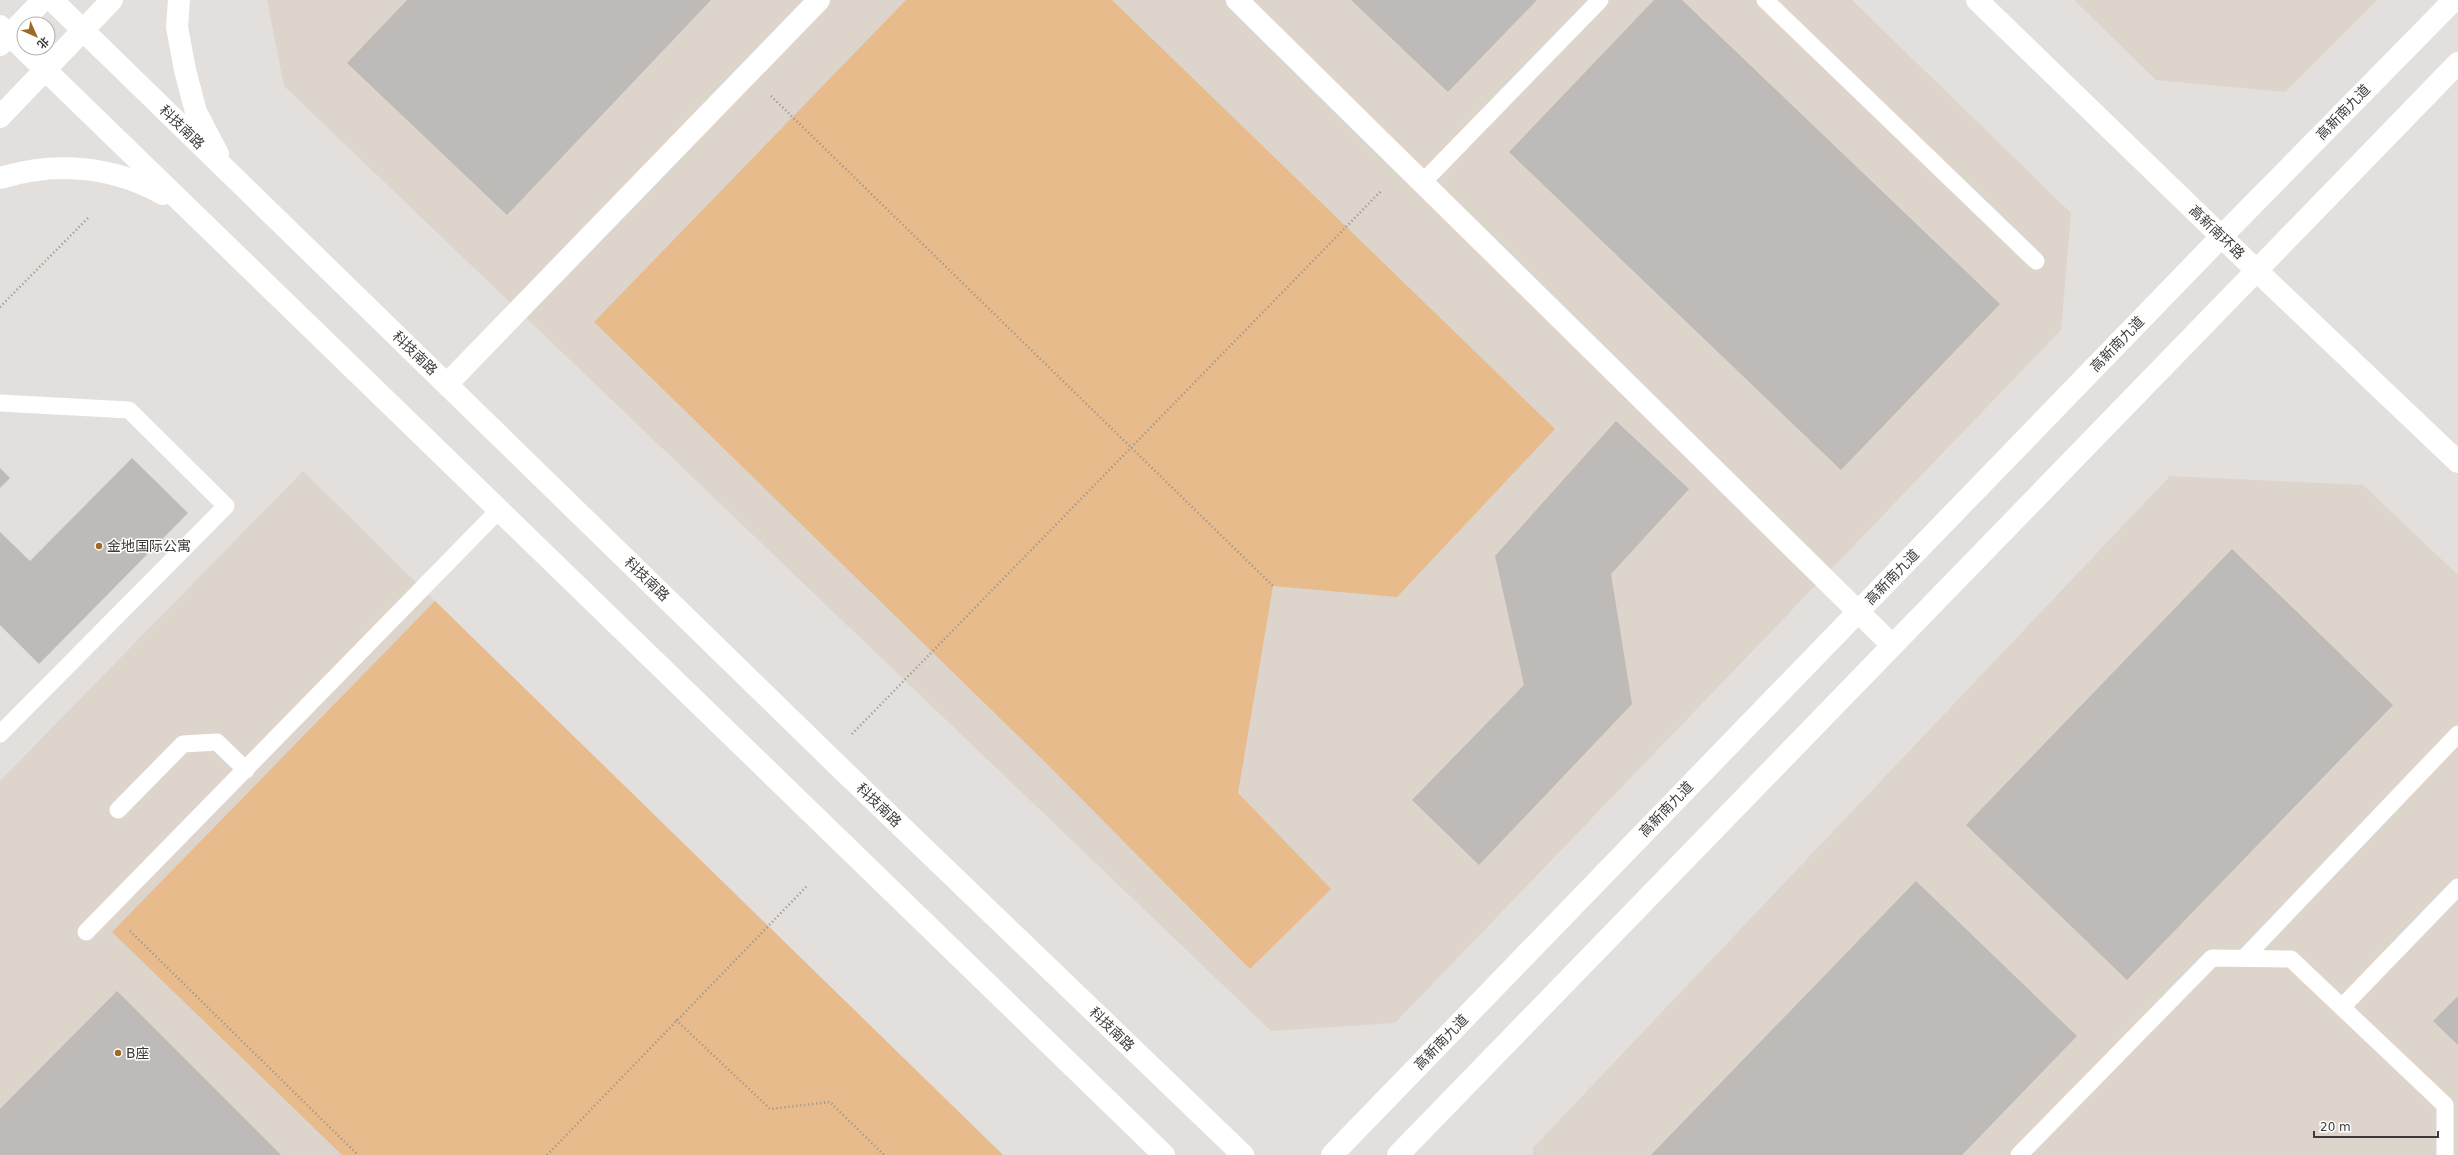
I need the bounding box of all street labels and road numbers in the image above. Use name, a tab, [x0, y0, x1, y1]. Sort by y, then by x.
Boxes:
street label: 高新南九道	[2313, 81, 2373, 143]
street label: 科技南路	[156, 102, 208, 152]
street label: 高新南环路	[2186, 202, 2248, 262]
street label: 高新南九道	[2087, 313, 2147, 375]
street label: 科技南路	[389, 328, 441, 378]
street label: 高新南九道	[1862, 546, 1922, 608]
street label: 科技南路	[621, 554, 673, 604]
street label: 高新南九道	[1636, 778, 1696, 840]
street label: 科技南路	[853, 780, 905, 830]
street label: 科技南路	[1086, 1004, 1138, 1054]
street label: 高新南九道	[1411, 1011, 1471, 1073]

